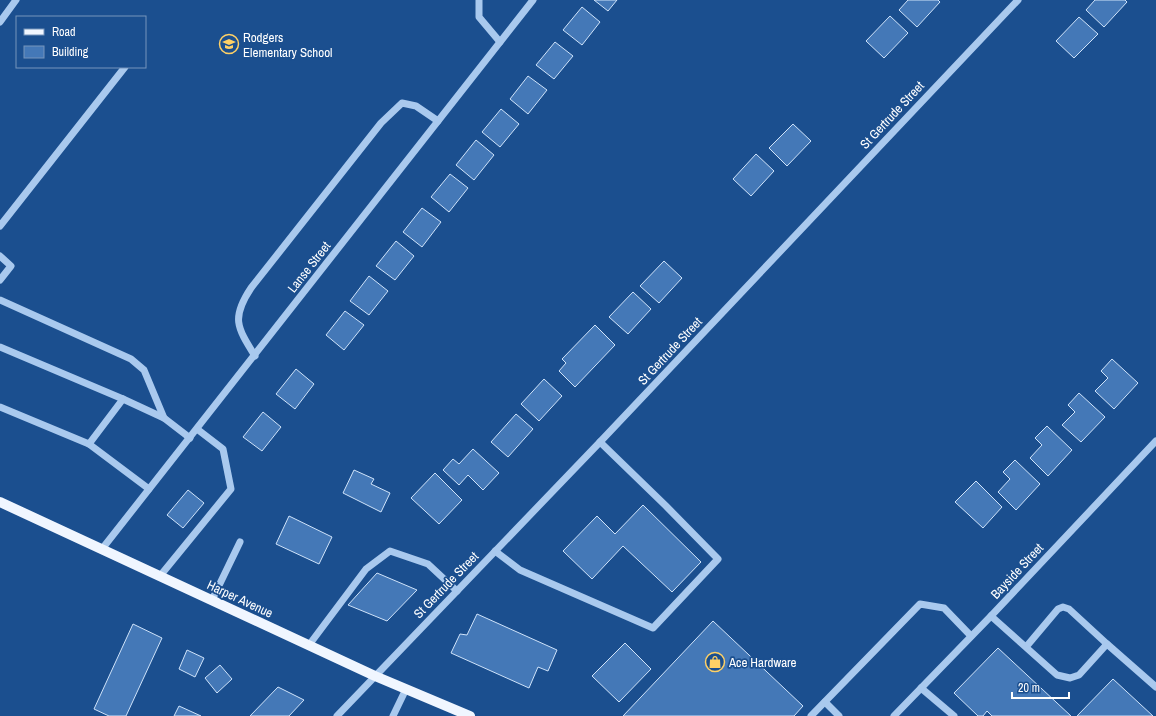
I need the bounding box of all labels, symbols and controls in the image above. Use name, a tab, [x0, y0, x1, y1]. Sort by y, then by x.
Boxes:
legend	[16, 16, 146, 68]
text: Road	[52, 24, 76, 40]
place label: Rodgers Elementary School	[243, 29, 332, 61]
school or university icon: Rodgers Elementary School	[218, 33, 240, 55]
text: Building	[52, 44, 89, 60]
street label: St Gertrude Street	[856, 78, 928, 152]
street label: Lanse Street	[284, 238, 334, 296]
street label: St Gertrude Street	[634, 314, 706, 388]
street label: Bayside Street	[987, 540, 1047, 602]
street label: St Gertrude Street	[410, 548, 482, 622]
street label: Harper Avenue	[204, 576, 276, 622]
shop icon: Ace Hardware	[704, 651, 726, 673]
place label: Ace Hardware	[728, 654, 797, 671]
scale bar	[1012, 674, 1069, 700]
text: 20 m	[1018, 680, 1040, 696]

